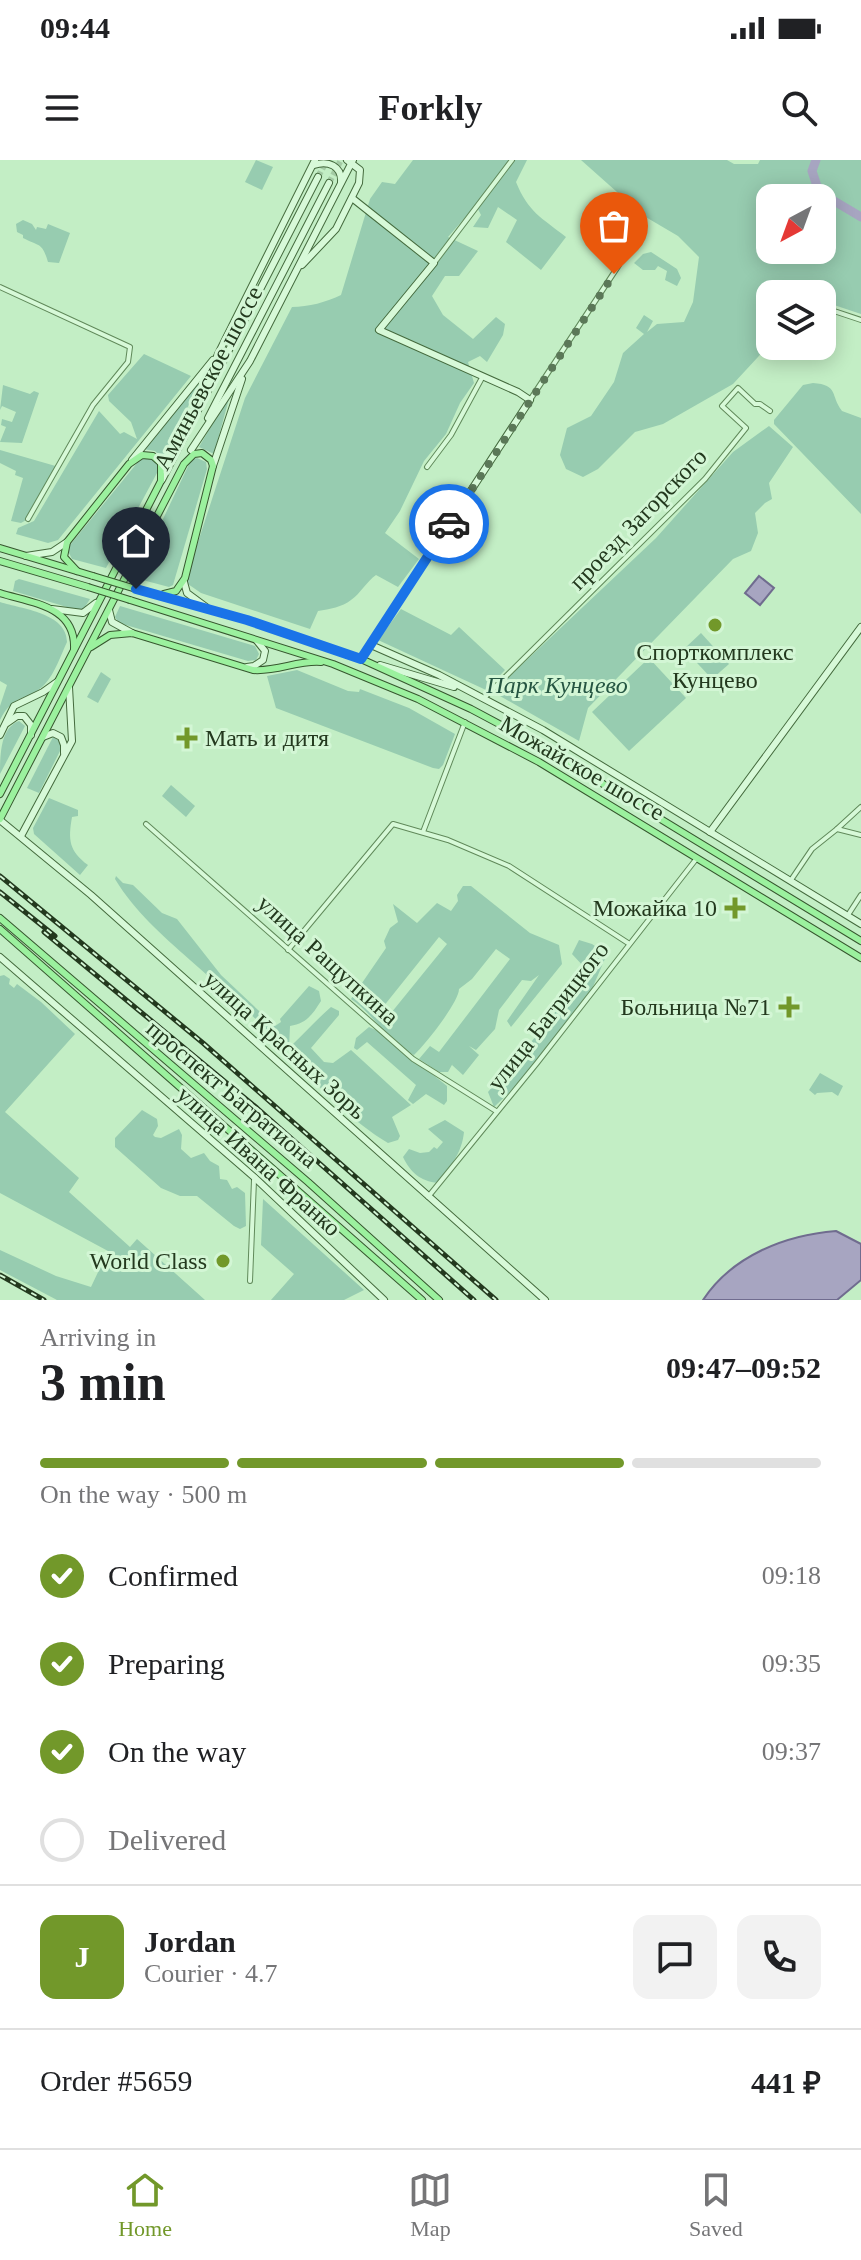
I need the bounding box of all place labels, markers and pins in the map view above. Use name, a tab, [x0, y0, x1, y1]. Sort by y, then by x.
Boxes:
pin	[580, 192, 648, 274]
pin	[102, 507, 170, 589]
marker: Спорткомплекс Кунцево	[706, 616, 724, 634]
place label: Спорткомплекс Кунцево	[636, 639, 794, 693]
place label: Мать и дитя	[205, 725, 329, 751]
marker: Мать и дитя	[176, 727, 198, 749]
place label: Можайка 10	[593, 895, 717, 921]
marker: Можайка 10	[724, 897, 746, 919]
place label: Больница №71	[621, 994, 771, 1020]
marker: Больница №71	[778, 996, 800, 1018]
place label: World Class	[90, 1248, 207, 1274]
marker: World Class	[214, 1252, 232, 1270]

